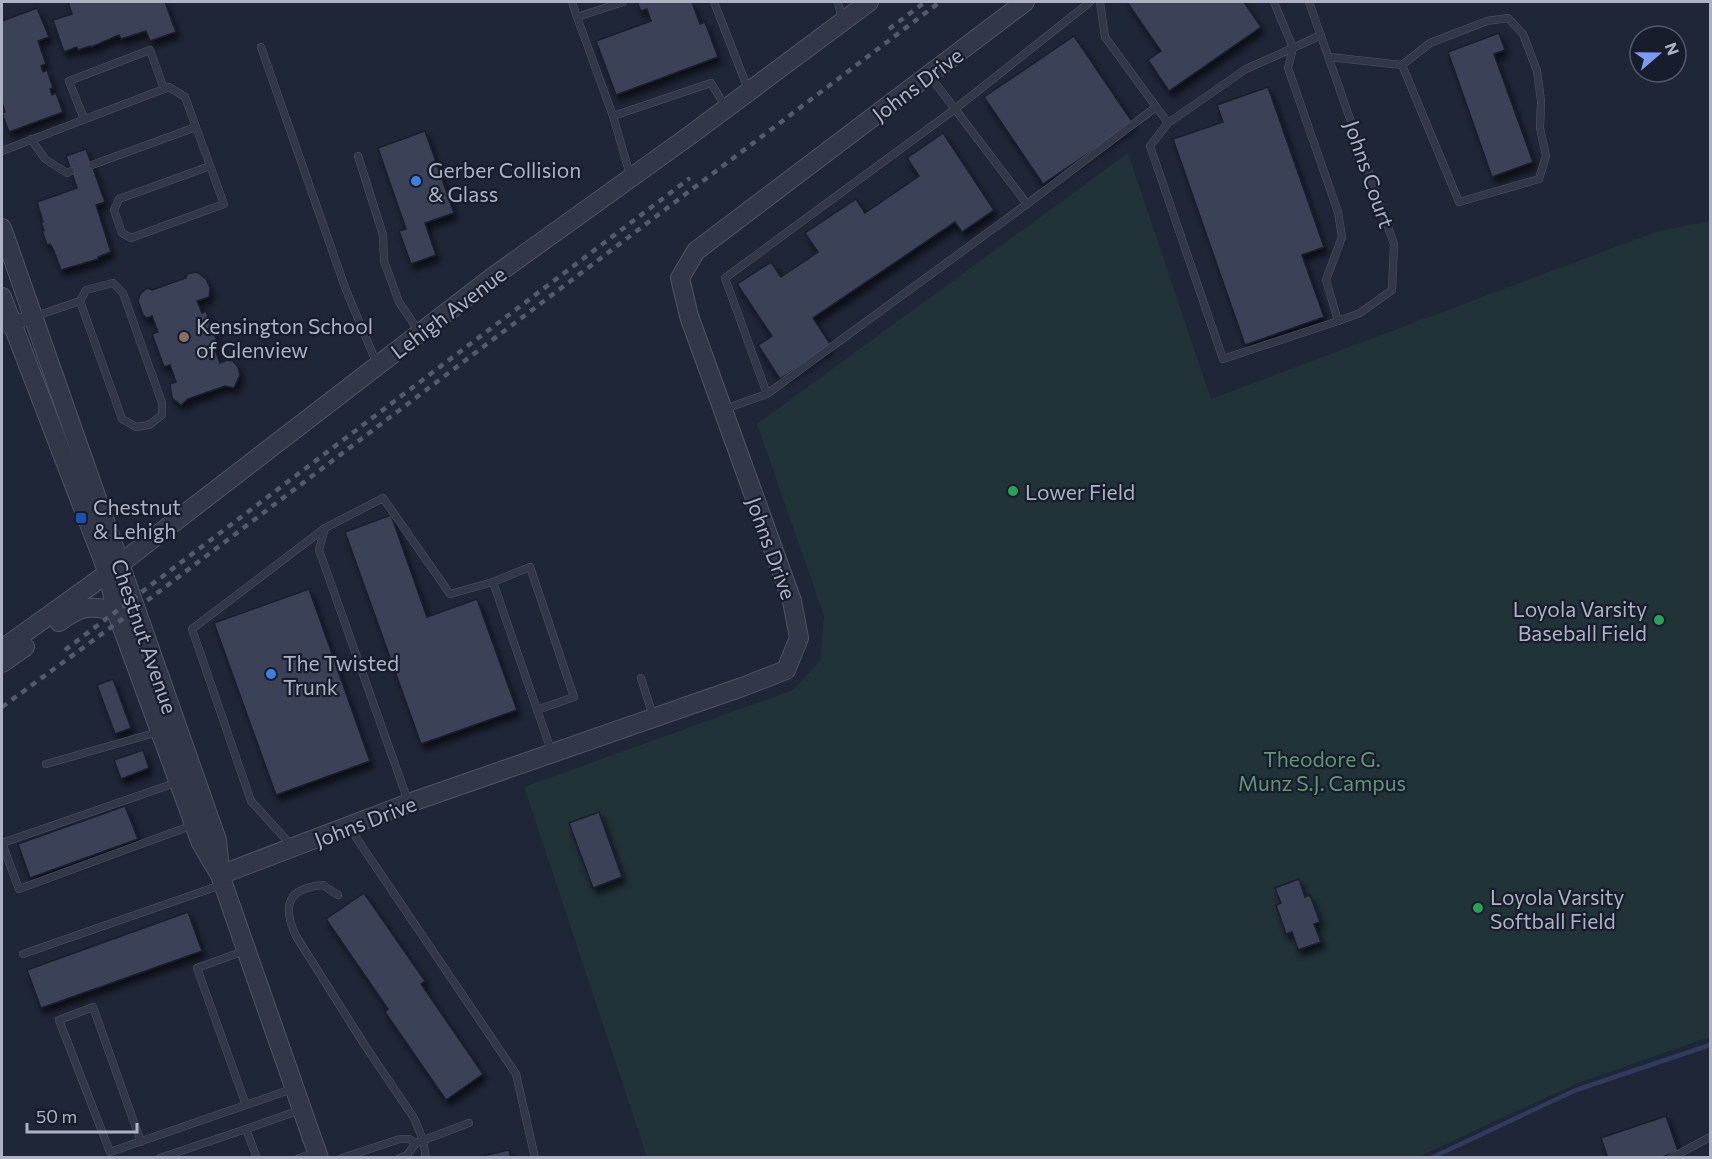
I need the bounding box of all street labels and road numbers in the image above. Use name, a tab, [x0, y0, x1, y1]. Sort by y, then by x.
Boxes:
street label: Johns Drive	[867, 42, 967, 126]
street label: Johns Court	[1340, 117, 1400, 231]
street label: Lehigh Avenue	[385, 260, 511, 364]
street label: Johns Drive	[742, 493, 802, 603]
street label: Chestnut Avenue	[107, 555, 183, 717]
street label: Johns Drive	[311, 790, 419, 852]

